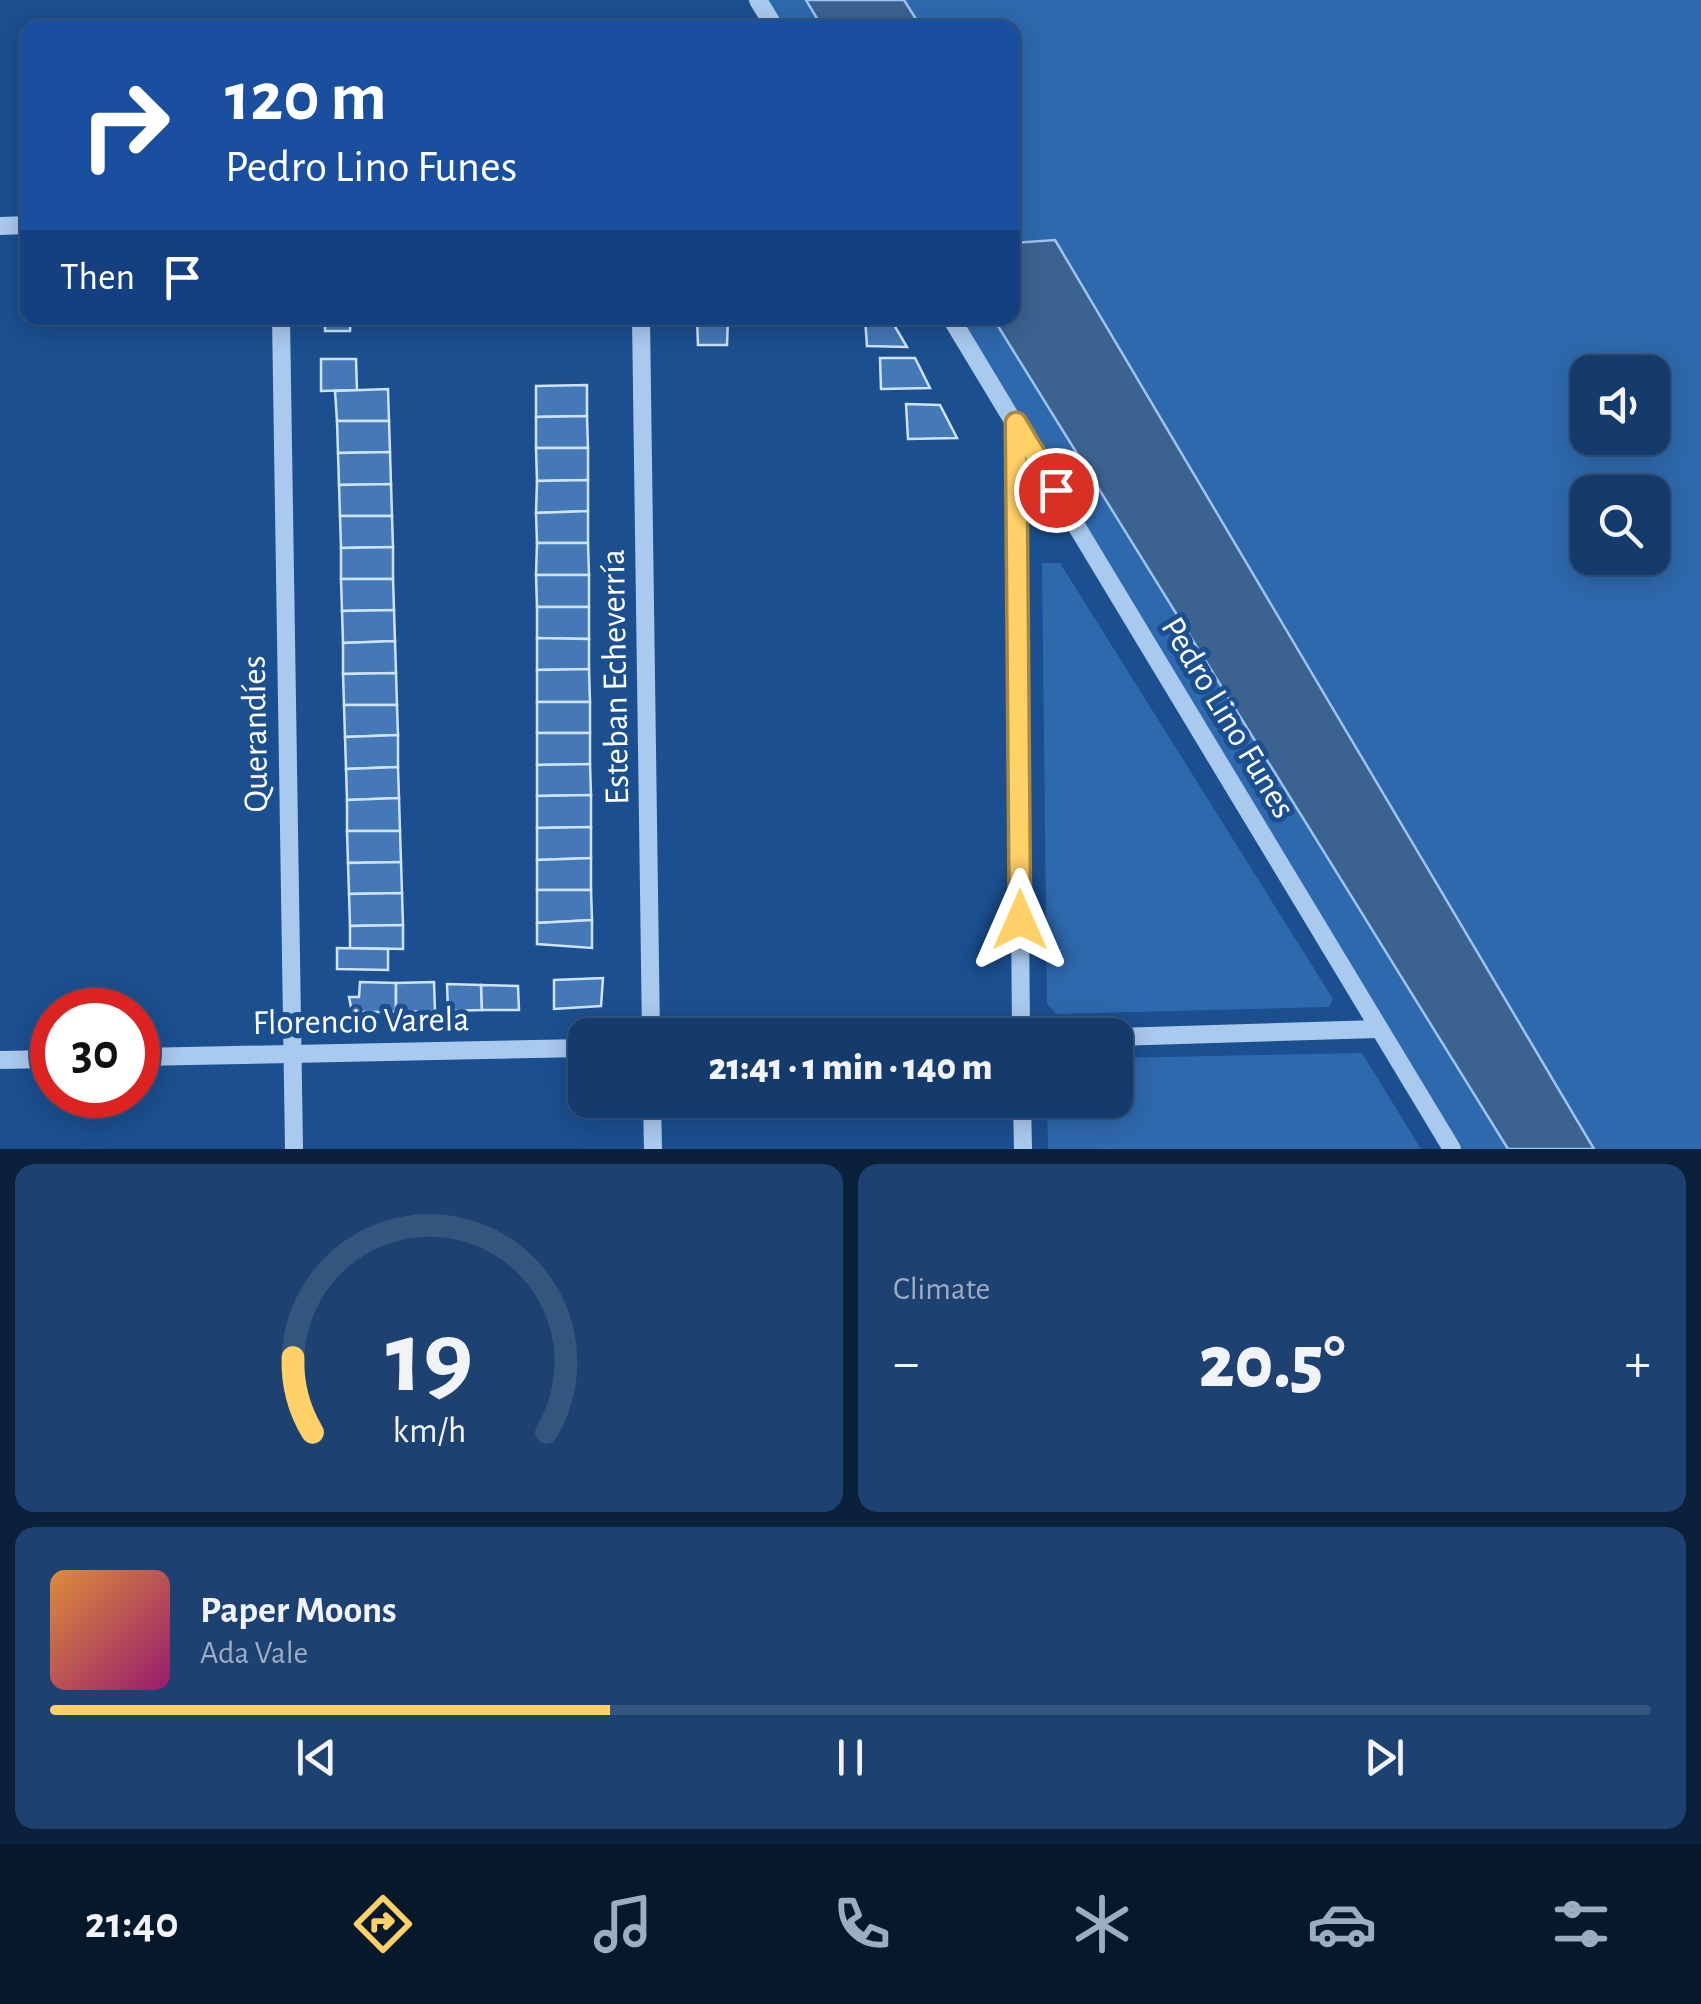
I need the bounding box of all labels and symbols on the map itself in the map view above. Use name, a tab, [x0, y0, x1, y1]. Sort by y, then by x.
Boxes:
pin	[1014, 448, 1099, 533]
street label: Esteban Echeverría	[596, 549, 635, 805]
street label: Pedro Lino Funes	[1154, 611, 1301, 824]
street label: Querandíes	[237, 655, 274, 813]
position arrow	[968, 868, 1072, 972]
speed limit sign: 30	[30, 988, 160, 1118]
street label: Florencio Varela	[252, 1002, 470, 1041]

